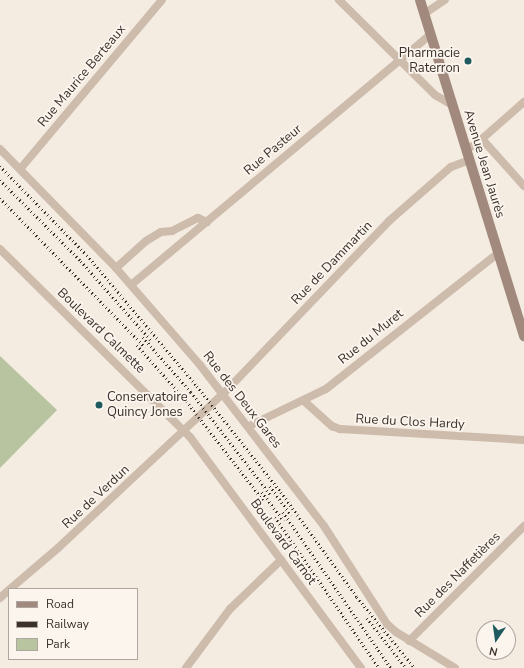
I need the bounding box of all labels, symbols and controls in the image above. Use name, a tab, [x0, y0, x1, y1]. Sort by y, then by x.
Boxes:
street label: Rue Maurice Berteaux	[35, 22, 129, 130]
place label: Pharmacie Raterron	[399, 46, 460, 77]
marker: Pharmacie Raterron	[463, 56, 473, 66]
street label: Avenue Jean Jaurès	[460, 108, 508, 220]
street label: Rue Pasteur	[241, 121, 305, 179]
street label: Rue de Dammartin	[288, 218, 376, 308]
street label: Boulevard Calmette	[54, 285, 148, 377]
street label: Rue du Muret	[335, 306, 407, 368]
street label: Rue des Deux Gares	[199, 349, 285, 451]
place label: Conservatoire Quincy Jones	[107, 390, 188, 421]
marker: Conservatoire Quincy Jones	[94, 400, 104, 410]
street label: Rue du Clos Hardy	[355, 411, 465, 433]
street label: Rue de Verdun	[59, 462, 133, 532]
street label: Boulevard Carnot	[247, 496, 319, 588]
street label: Rue des Naffetières	[412, 529, 504, 621]
legend	[8, 588, 138, 660]
text: Road	[46, 596, 74, 612]
text: Railway	[46, 616, 89, 632]
north arrow	[476, 620, 516, 660]
text: Park	[46, 636, 70, 652]
text: N	[488, 643, 499, 659]

